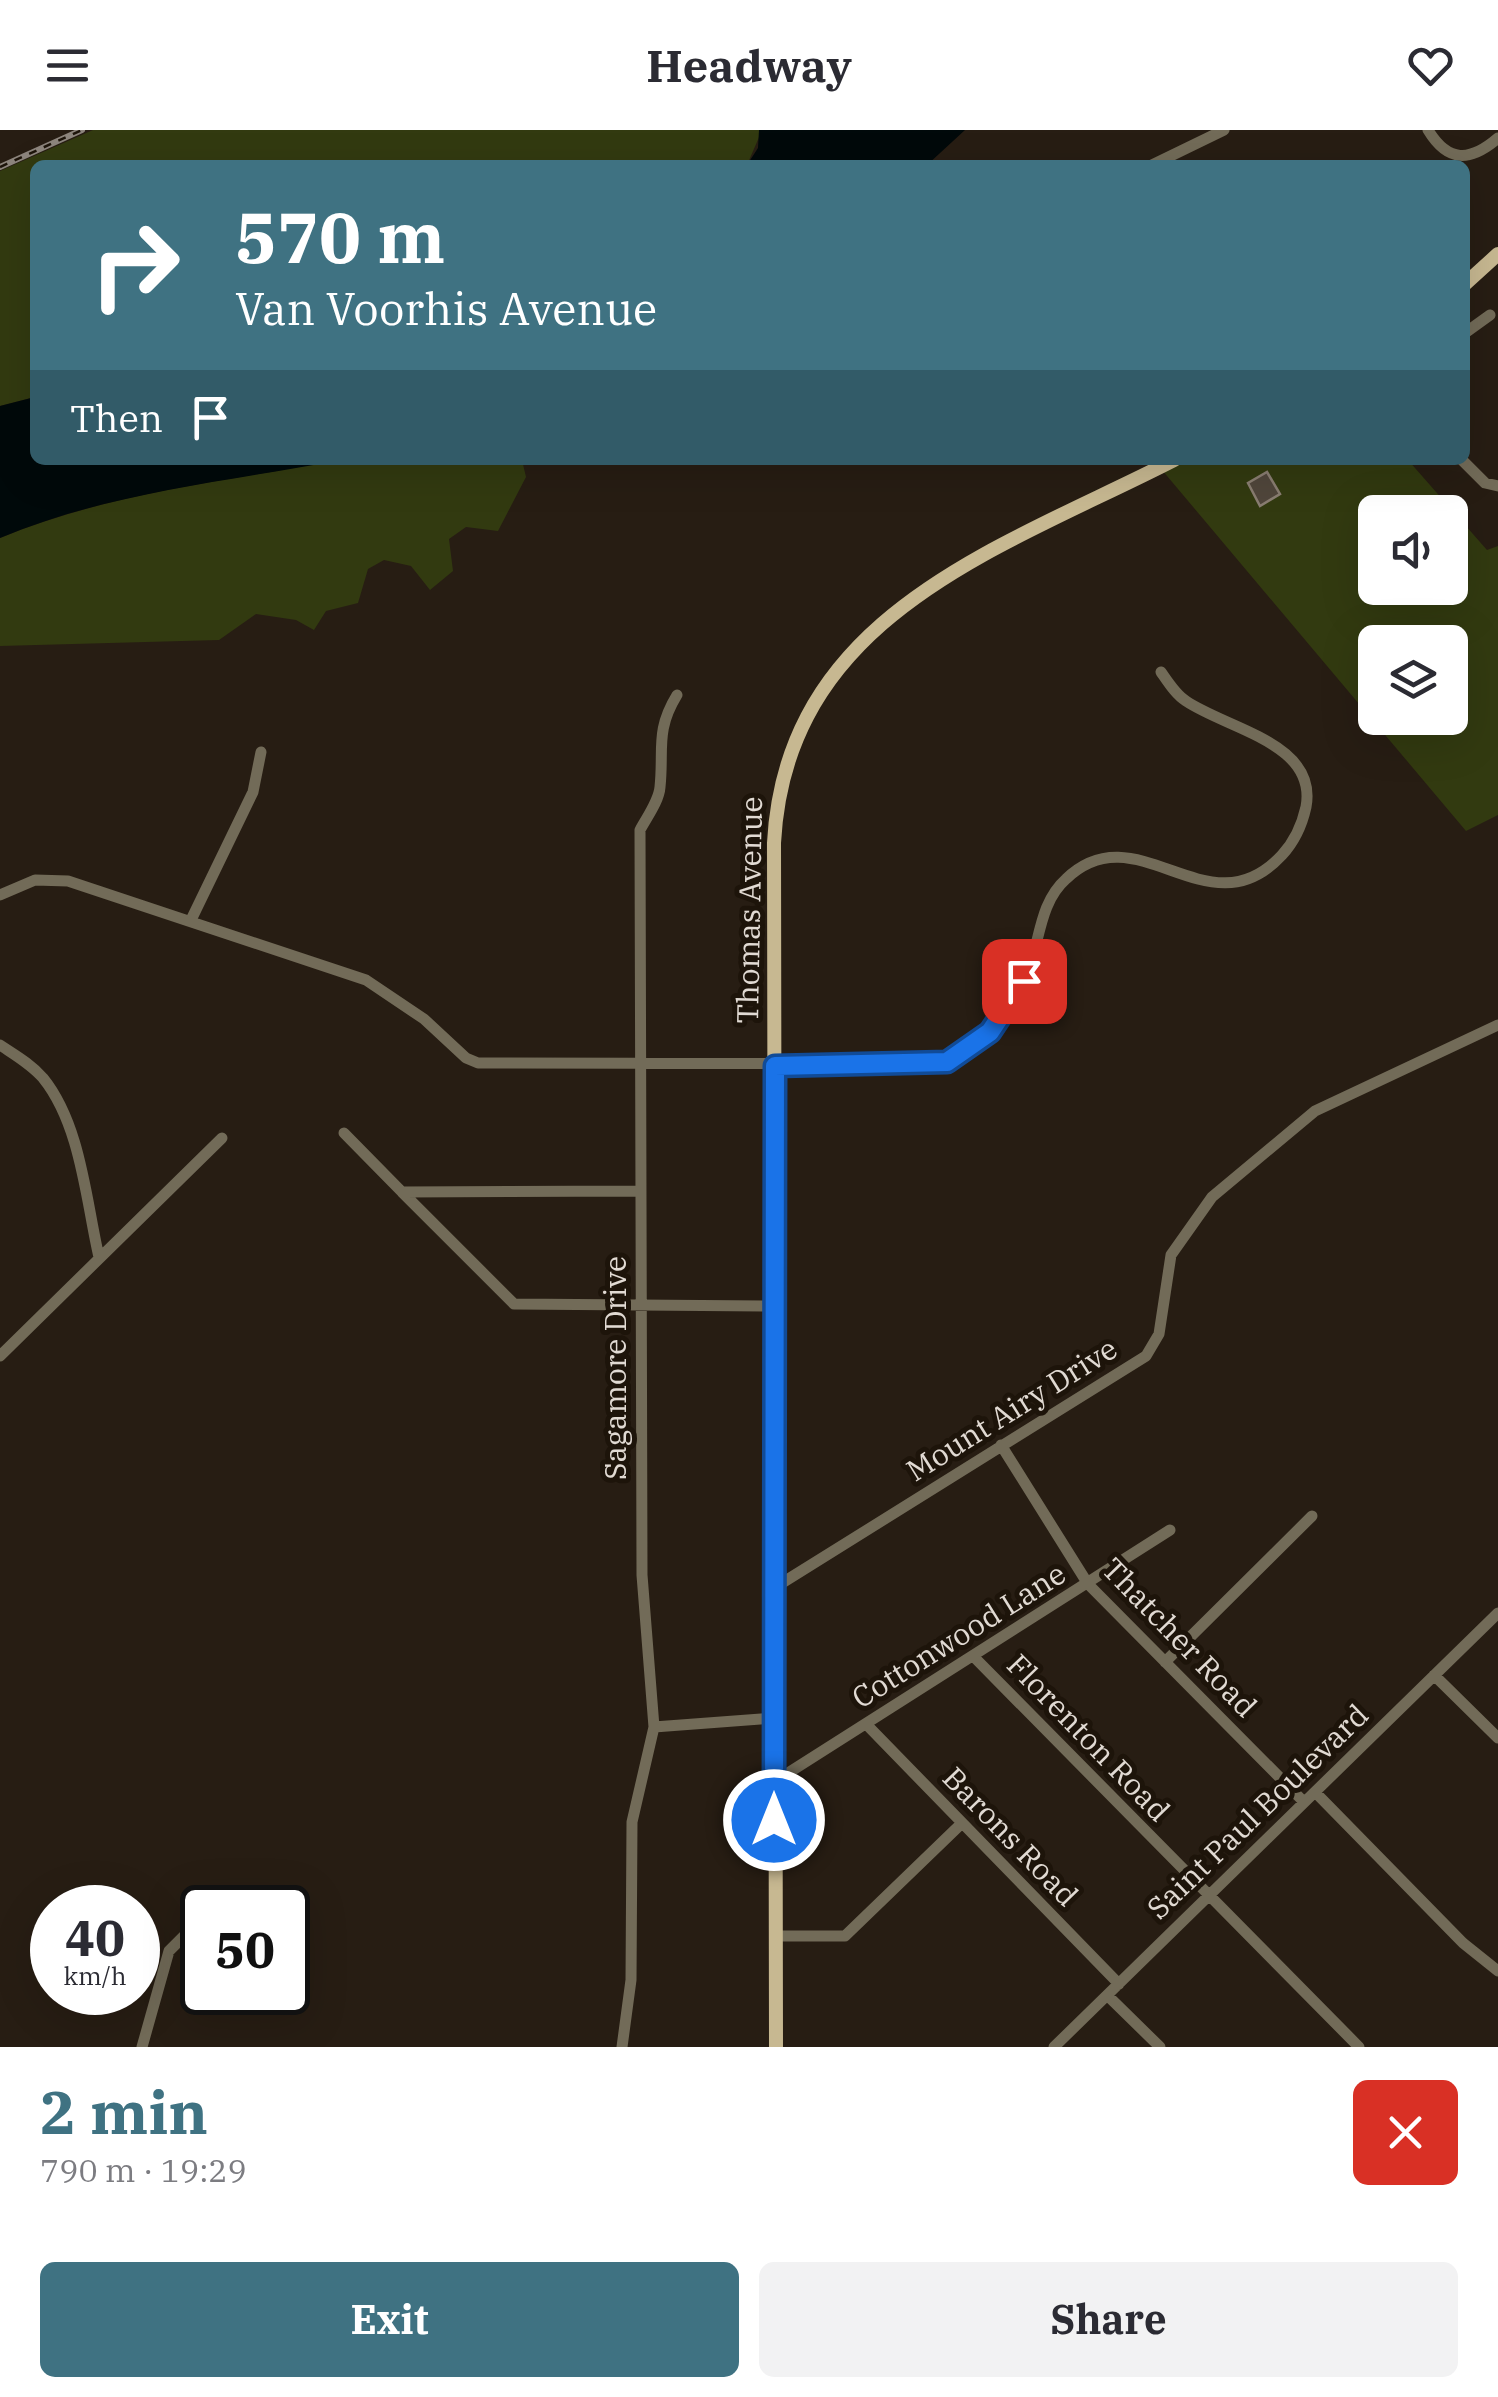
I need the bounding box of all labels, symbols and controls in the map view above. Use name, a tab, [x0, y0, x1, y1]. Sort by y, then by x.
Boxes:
text: Headway	[646, 36, 852, 94]
icon: menu	[40, 38, 95, 93]
icon: heart	[1403, 38, 1458, 93]
text: 570 m	[235, 191, 445, 282]
icon: right	[70, 200, 200, 330]
text: Van Voorhis Avenue	[235, 279, 657, 337]
icon: arrive	[183, 390, 238, 445]
text: Then	[70, 393, 163, 442]
map controls	[1358, 495, 1468, 735]
button: sound	[1358, 495, 1468, 605]
button: layers	[1358, 625, 1468, 735]
street label: Thomas Avenue	[727, 796, 770, 1024]
pin	[982, 939, 1067, 1024]
icon: arrive	[997, 954, 1052, 1009]
street label: Sagamore Drive	[595, 1256, 634, 1480]
street label: Mount Airy Drive	[899, 1328, 1124, 1489]
street label: Thatcher Road	[1094, 1549, 1266, 1725]
street label: Cottonwood Lane	[844, 1553, 1072, 1716]
street label: Florenton Road	[999, 1645, 1179, 1829]
street label: Saint Paul Boulevard	[1138, 1695, 1376, 1927]
street label: Barons Road	[935, 1758, 1087, 1914]
position arrow	[722, 1768, 826, 1872]
speed limit sign: 50	[180, 1885, 310, 2015]
text: 40	[65, 1905, 125, 1970]
text: km/h	[63, 1959, 127, 1992]
text: 2 min	[40, 2072, 208, 2151]
button: close	[1353, 2080, 1458, 2185]
text: 790 m · 19:29	[40, 2149, 247, 2191]
button: Exit	[40, 2262, 739, 2377]
button: Share	[759, 2262, 1458, 2377]

